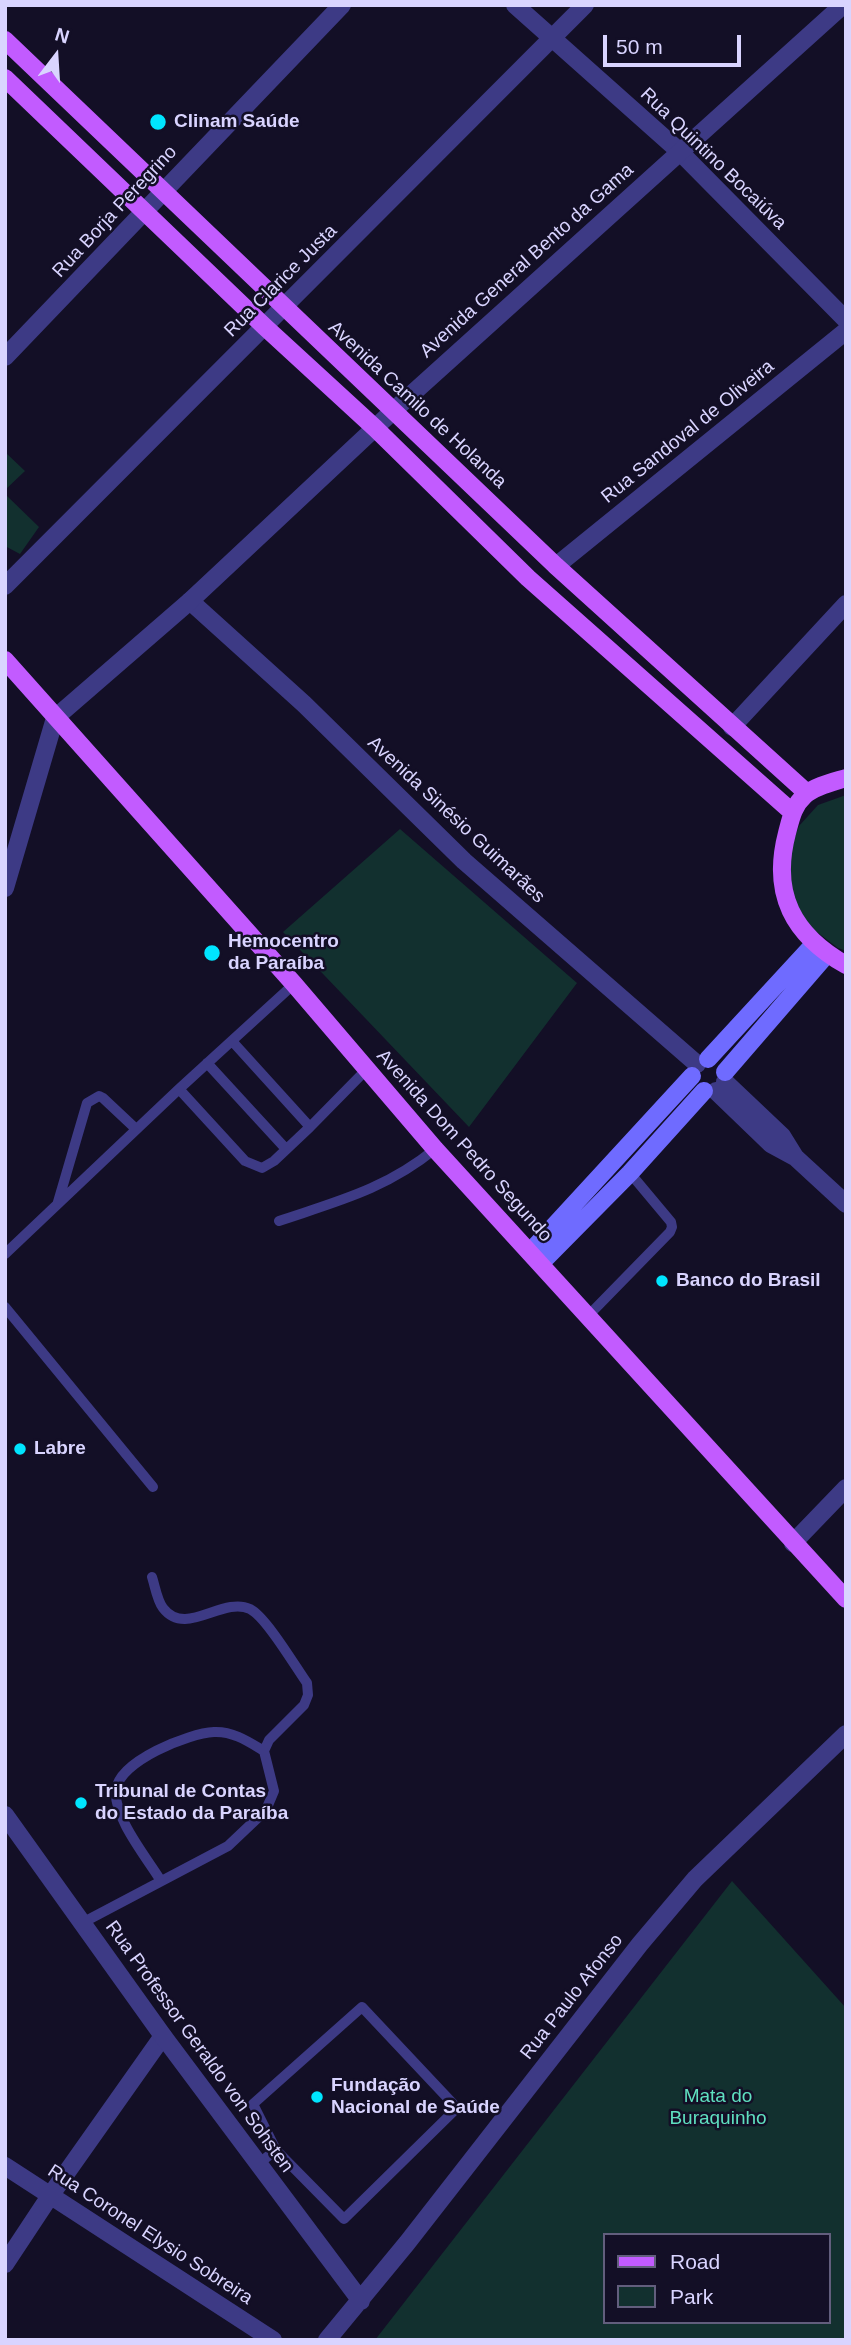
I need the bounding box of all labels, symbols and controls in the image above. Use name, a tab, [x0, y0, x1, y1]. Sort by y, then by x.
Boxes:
north arrow	[21, 21, 91, 91]
scale bar	[606, 21, 744, 65]
text: N	[53, 23, 72, 47]
text: 50 m	[616, 35, 663, 58]
street label: Rua Quintino Bocaiúva	[635, 83, 791, 235]
place label: Clinam Saúde	[174, 111, 300, 133]
marker: Clinam Saúde	[148, 112, 168, 132]
street label: Rua Borja Peregrino	[48, 141, 182, 283]
street label: Avenida General Bento da Gama	[415, 159, 639, 363]
street label: Rua Clarice Justa	[220, 220, 342, 342]
street label: Avenida Camilo de Holanda	[323, 316, 511, 494]
street label: Rua Sandoval de Oliveira	[597, 355, 779, 509]
street label: Avenida Sinésio Guimarães	[363, 732, 549, 908]
place label: Hemocentro da Paraíba	[228, 931, 339, 975]
marker: Hemocentro da Paraíba	[202, 943, 222, 963]
street label: Avenida Dom Pedro Segundo	[372, 1045, 556, 1247]
place label: Banco do Brasil	[676, 1270, 821, 1292]
marker: Banco do Brasil	[654, 1273, 670, 1289]
place label: Labre	[34, 1438, 86, 1460]
marker: Labre	[12, 1441, 28, 1457]
place label: Tribunal de Contas do Estado da Paraíba	[95, 1781, 288, 1825]
marker: Tribunal de Contas do Estado da Paraíba	[73, 1795, 89, 1811]
street label: Rua Professor Geraldo von Sohsten	[100, 1917, 298, 2177]
street label: Rua Paulo Afonso	[516, 1930, 628, 2064]
place label: Fundação Nacional de Saúde	[331, 2075, 500, 2119]
park label: Mata do Buraquinho	[669, 2086, 767, 2130]
marker: Fundação Nacional de Saúde	[309, 2089, 325, 2105]
street label: Rua Coronel Elysio Sobreira	[43, 2160, 257, 2310]
legend	[602, 2233, 830, 2324]
text: Road	[670, 2250, 720, 2273]
text: Park	[670, 2285, 713, 2308]

